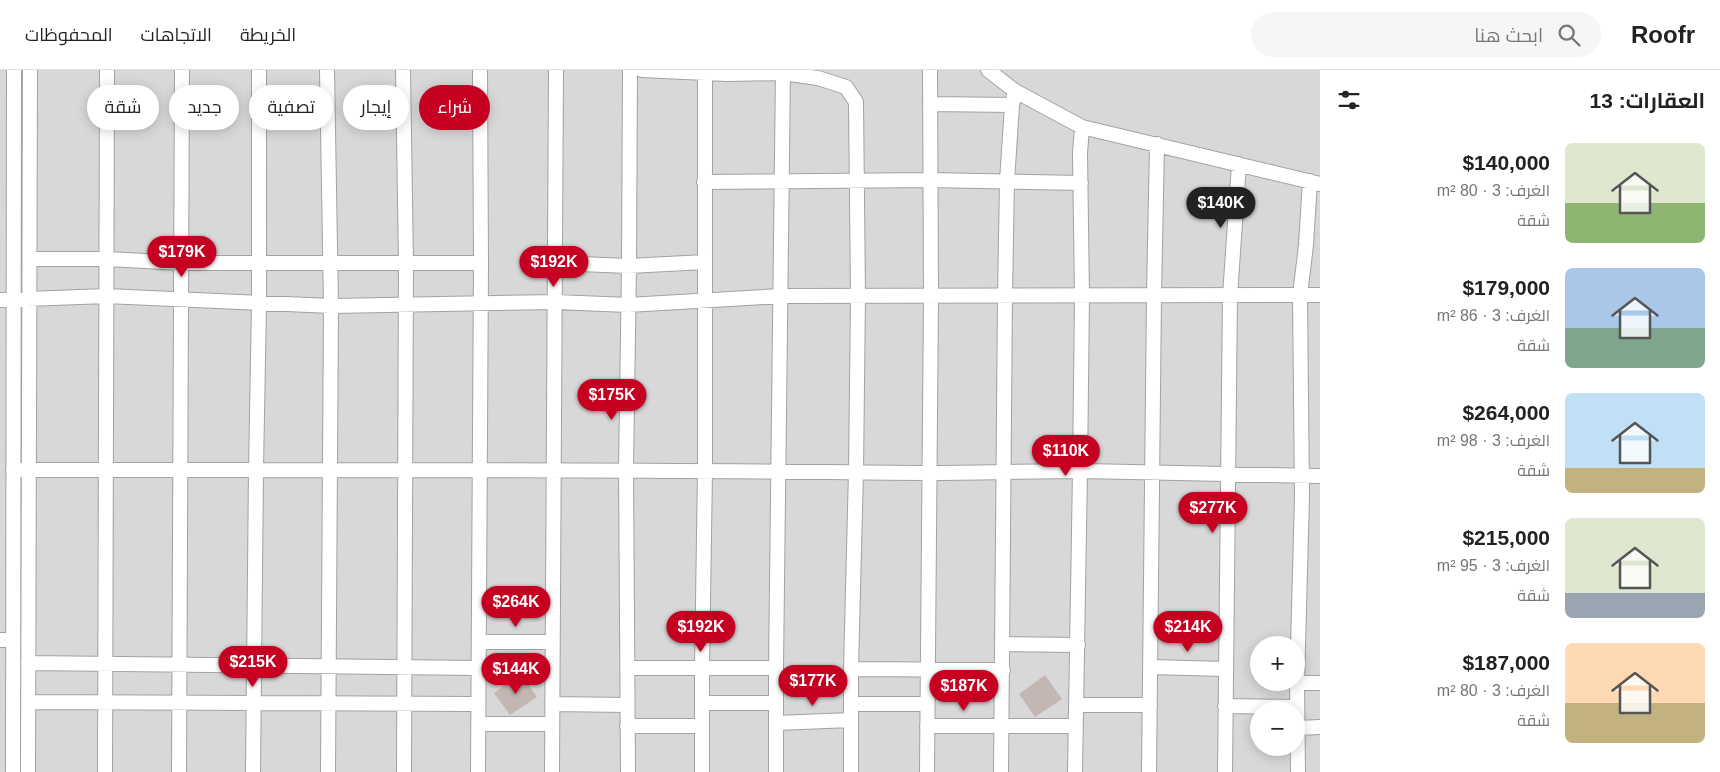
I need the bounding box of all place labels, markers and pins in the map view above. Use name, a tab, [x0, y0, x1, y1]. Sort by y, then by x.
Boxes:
pin: $140K	[1186, 186, 1256, 229]
pin: $179K	[147, 236, 217, 278]
pin: $192K	[519, 246, 589, 288]
pin: $175K	[577, 378, 647, 421]
pin: $110K	[1031, 434, 1101, 477]
pin: $277K	[1178, 492, 1248, 534]
pin: $264K	[481, 586, 551, 628]
pin: $192K	[666, 610, 736, 653]
pin: $214K	[1153, 610, 1223, 653]
pin: $215K	[218, 646, 288, 688]
pin: $144K	[481, 652, 551, 695]
pin: $177K	[778, 664, 848, 707]
pin: $187K	[929, 670, 999, 712]

